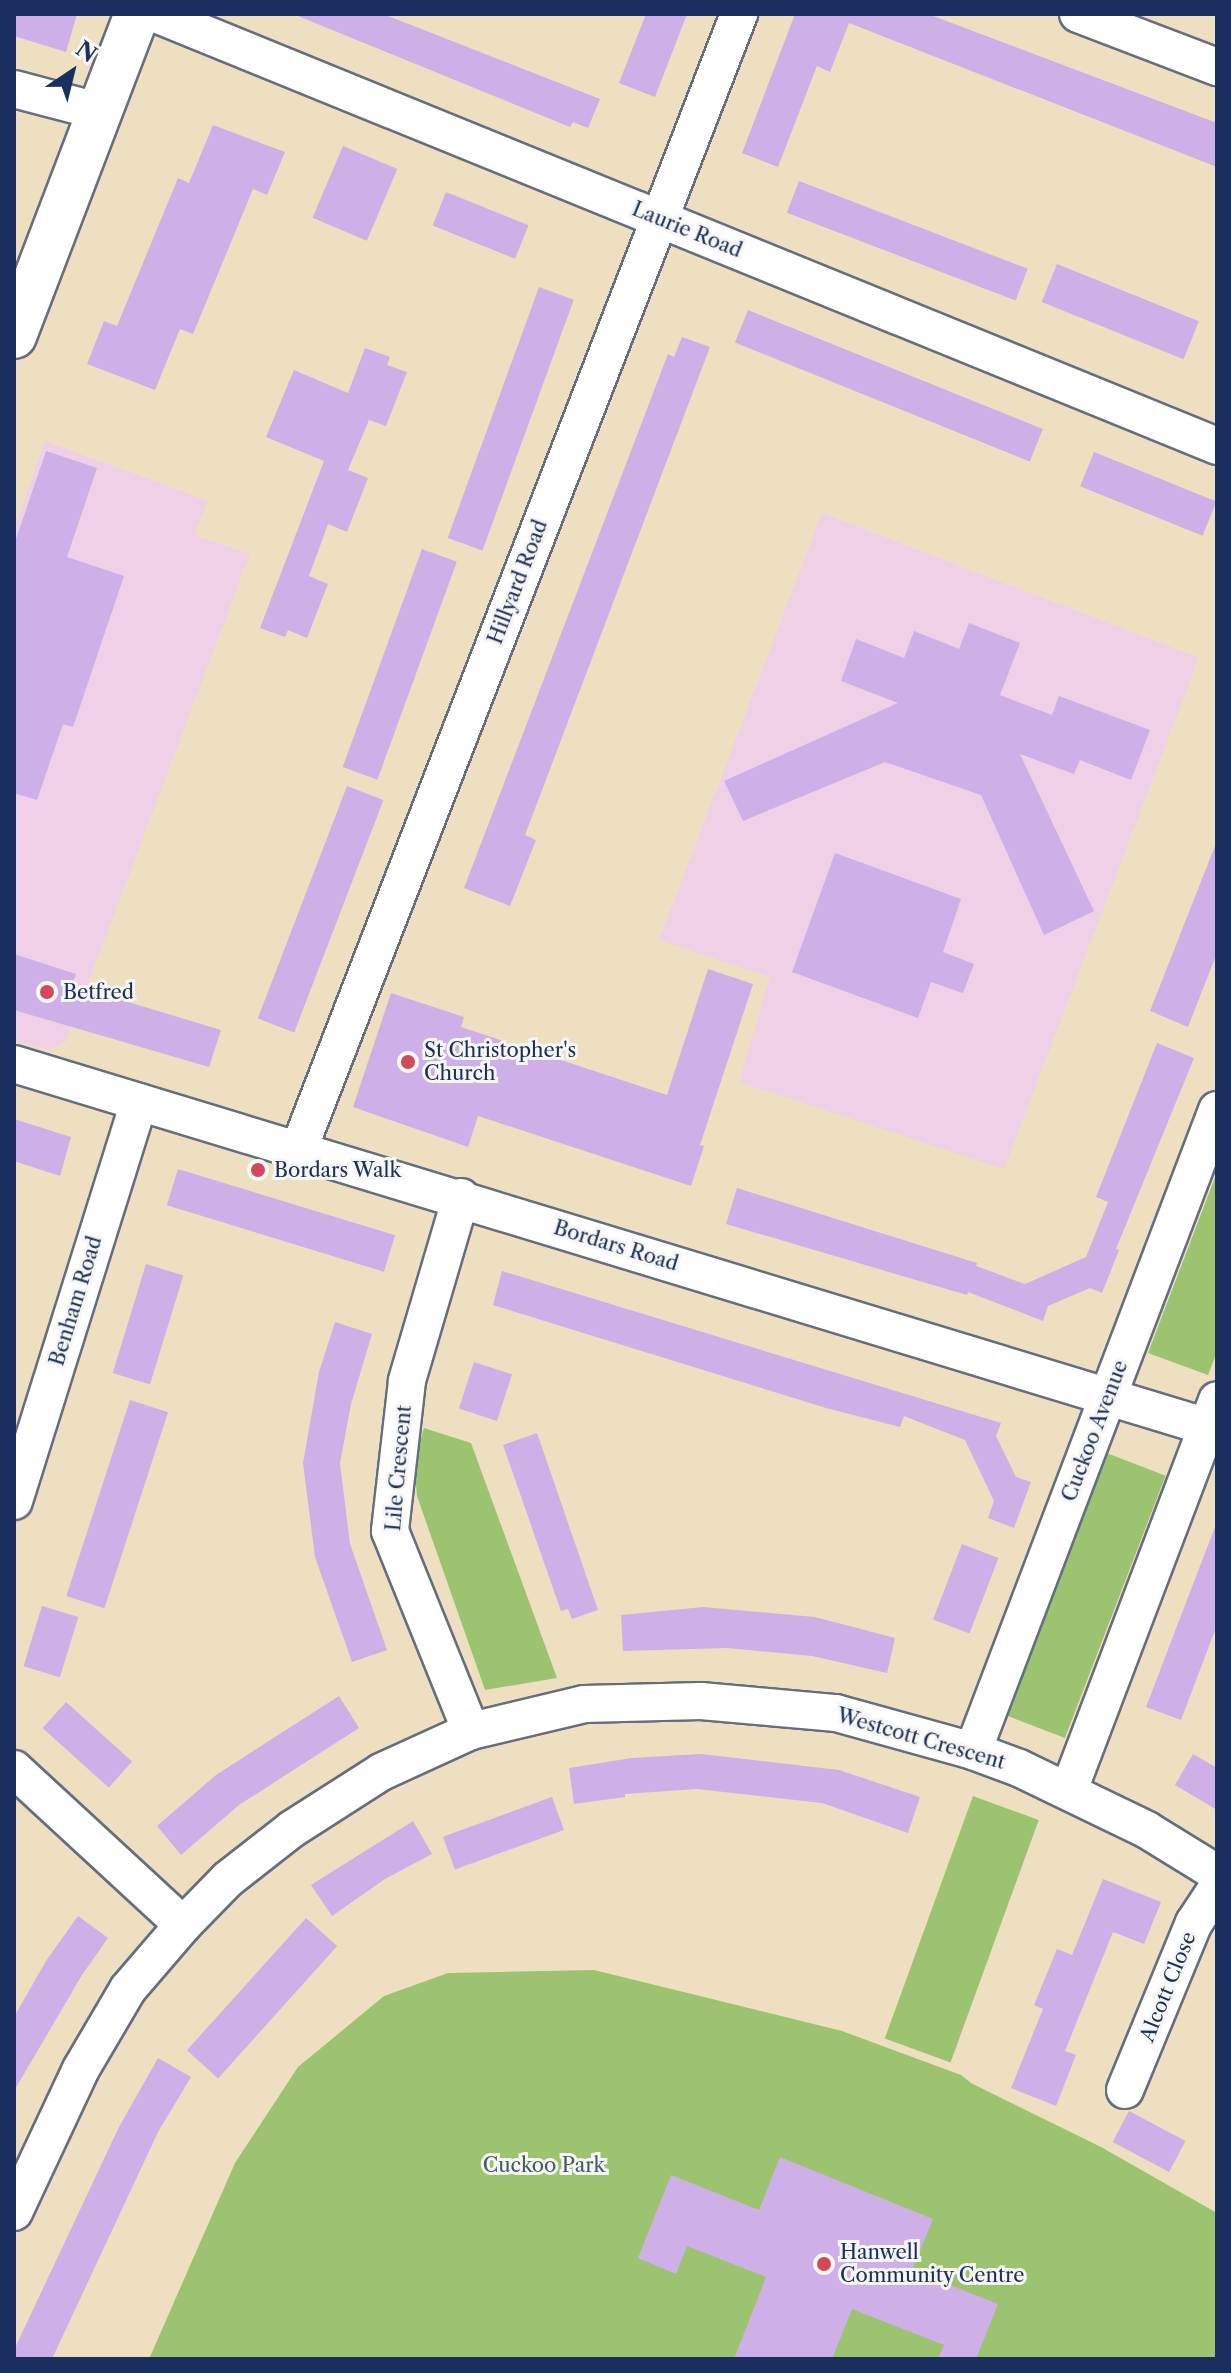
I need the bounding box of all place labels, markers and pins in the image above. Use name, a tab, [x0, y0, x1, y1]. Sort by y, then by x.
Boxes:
place label: Betfred	[63, 980, 134, 1004]
marker: Betfred	[38, 983, 56, 1001]
place label: St Christopher's Church	[424, 1038, 576, 1085]
marker: St Christopher's Church	[399, 1053, 417, 1071]
place label: Bordars Walk	[274, 1158, 402, 1182]
marker: Bordars Walk	[249, 1161, 267, 1179]
place label: Hanwell Community Centre	[840, 2240, 1025, 2287]
marker: Hanwell Community Centre	[815, 2255, 833, 2273]

